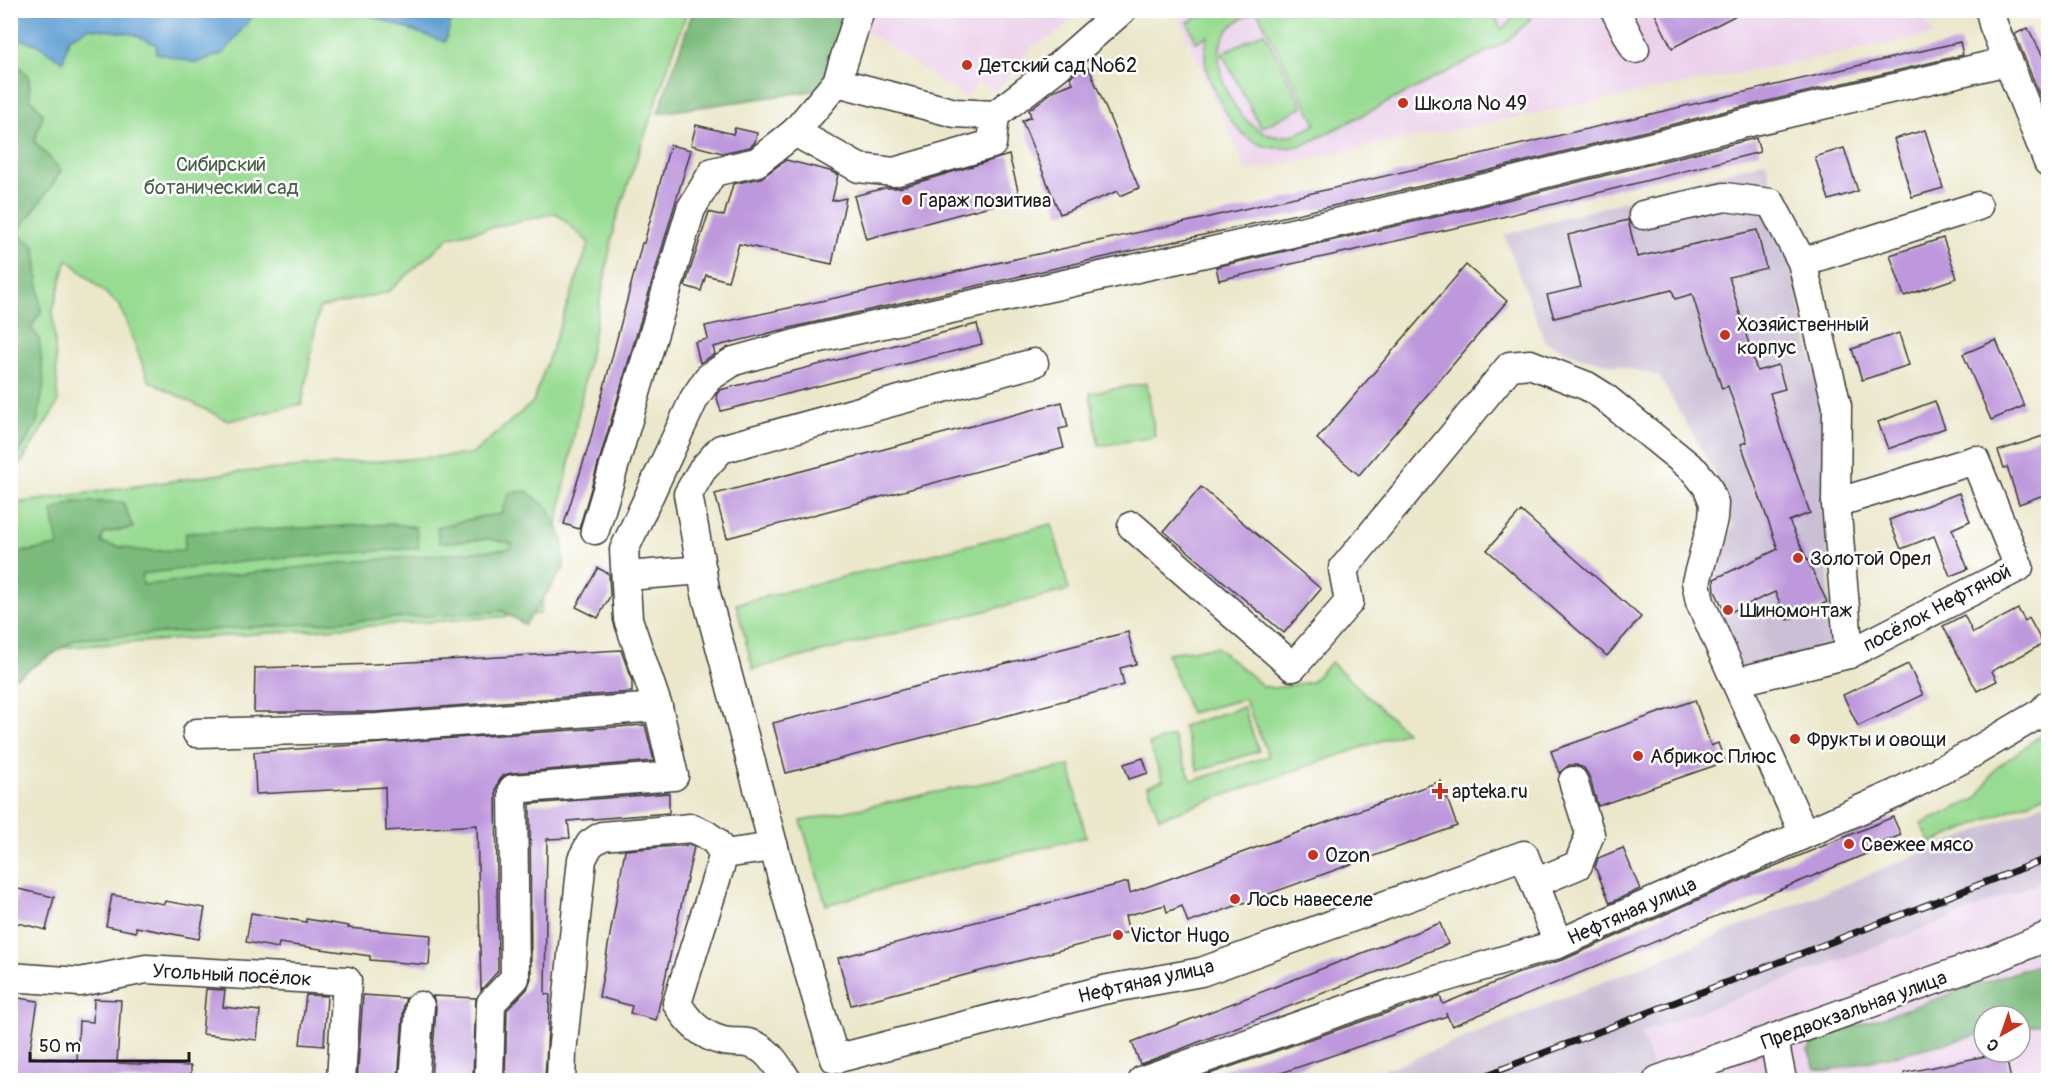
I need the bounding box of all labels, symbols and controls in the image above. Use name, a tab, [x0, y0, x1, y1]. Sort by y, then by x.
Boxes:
place label: Детский сад №62	[978, 53, 1137, 78]
marker: Детский сад №62	[960, 58, 974, 72]
place label: Школа № 49	[1415, 91, 1527, 116]
marker: Школа № 49	[1396, 96, 1410, 110]
park label: Сибирский ботанический сад	[143, 152, 299, 200]
place label: Гараж позитива	[919, 188, 1051, 213]
marker: Гараж позитива	[900, 193, 914, 207]
place label: Хозяйственный корпус	[1737, 312, 1869, 360]
marker: Хозяйственный корпус	[1718, 328, 1732, 342]
place label: Золотой Орел	[1810, 546, 1931, 571]
marker: Золотой Орел	[1791, 551, 1805, 565]
street label: посёлок Нефтяной	[1859, 558, 2015, 658]
place label: Шиномонтаж	[1740, 598, 1852, 623]
marker: Шиномонтаж	[1721, 603, 1735, 617]
place label: Фрукты и овощи	[1807, 727, 1946, 752]
marker: Фрукты и овощи	[1788, 732, 1802, 746]
place label: Абрикос Плюс	[1650, 744, 1777, 769]
marker: Абрикос Плюс	[1631, 749, 1645, 763]
place label: apteka.ru	[1452, 779, 1528, 804]
marker: apteka.ru	[1433, 784, 1447, 798]
place label: Свежее мясо	[1861, 832, 1974, 857]
marker: Свежее мясо	[1842, 837, 1856, 851]
place label: Ozon	[1325, 843, 1370, 868]
marker: Ozon	[1306, 848, 1320, 862]
street label: Нефтяная улица	[1563, 871, 1701, 951]
place label: Лось навеселе	[1246, 887, 1373, 912]
marker: Лось навеселе	[1228, 892, 1242, 906]
place label: Victor Hugo	[1130, 923, 1230, 948]
marker: Victor Hugo	[1111, 928, 1125, 942]
street label: Нефтяная улица	[1076, 953, 1216, 1009]
street label: Угольный посёлок	[152, 958, 312, 992]
street label: Предвокзальная улица	[1758, 965, 1950, 1055]
north arrow	[1972, 1004, 2032, 1064]
scale bar	[30, 1025, 189, 1063]
text: С	[1983, 1034, 2003, 1056]
text: 50 m	[39, 1035, 81, 1058]

